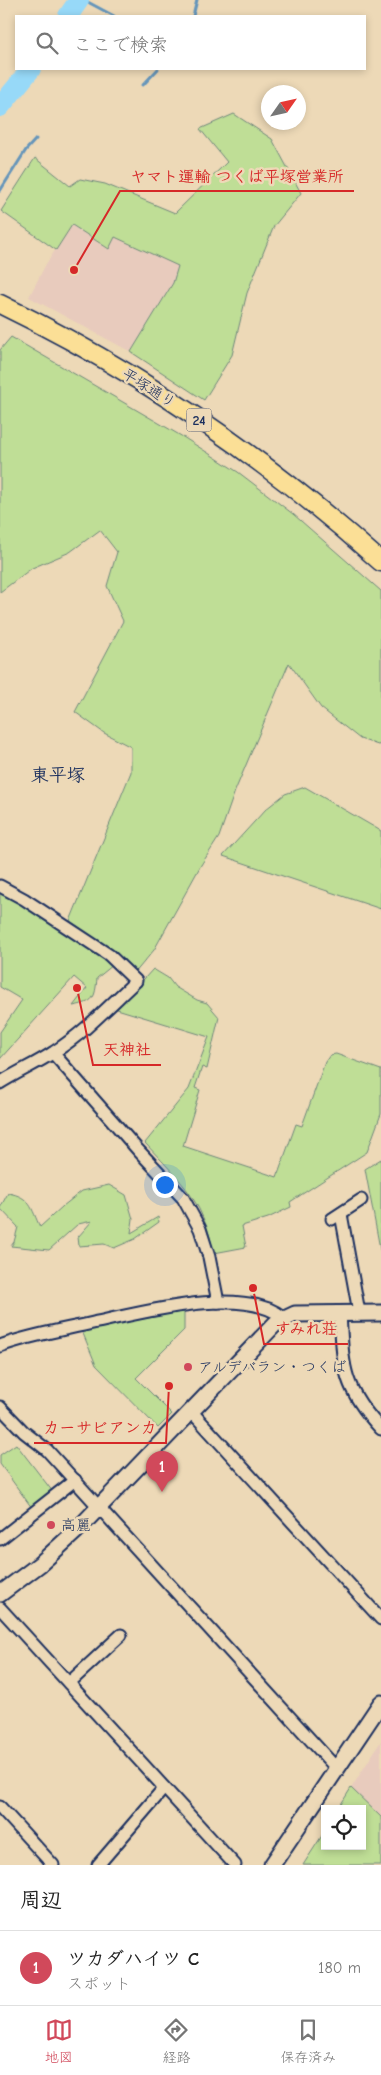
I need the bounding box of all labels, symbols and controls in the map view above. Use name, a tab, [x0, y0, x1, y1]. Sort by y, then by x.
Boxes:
search box	[15, 15, 366, 70]
icon: search	[33, 29, 61, 57]
text: ここで検索	[73, 34, 168, 56]
north arrow	[261, 85, 306, 130]
callout: ヤマト運輸 つくば平塚営業所	[120, 160, 354, 191]
text: ヤマト運輸 つくば平塚営業所	[130, 168, 344, 186]
street label: 平塚通り	[119, 364, 179, 412]
road number: 24	[186, 408, 212, 432]
district label: 東平塚	[31, 765, 85, 786]
callout: 天神社	[93, 1034, 161, 1065]
text: 天神社	[103, 1041, 151, 1059]
your location	[152, 1172, 178, 1198]
callout: すみれ荘	[264, 1313, 348, 1344]
text: すみれ荘	[275, 1320, 337, 1338]
place label: アルデバラン・つくば	[198, 1358, 346, 1376]
marker: アルデバラン・つくば	[182, 1361, 194, 1373]
callout: カーサビアンカ	[34, 1412, 166, 1443]
text: カーサビアンカ	[43, 1419, 157, 1437]
pin: 1	[146, 1451, 178, 1492]
place label: 高麗	[61, 1516, 91, 1534]
marker: 高麗	[45, 1519, 57, 1531]
map controls	[321, 1805, 366, 1850]
button: locate	[321, 1805, 366, 1850]
text: 周辺	[20, 1888, 62, 1912]
text: ツカダハイツ C	[67, 1948, 199, 1970]
text: 1	[33, 1959, 39, 1977]
text: 180 m	[318, 1959, 361, 1977]
text: スポット	[67, 1975, 131, 1993]
tab: 地図	[45, 2016, 73, 2066]
tab: 経路	[162, 2016, 190, 2066]
tab: 保存済み	[280, 2016, 336, 2066]

